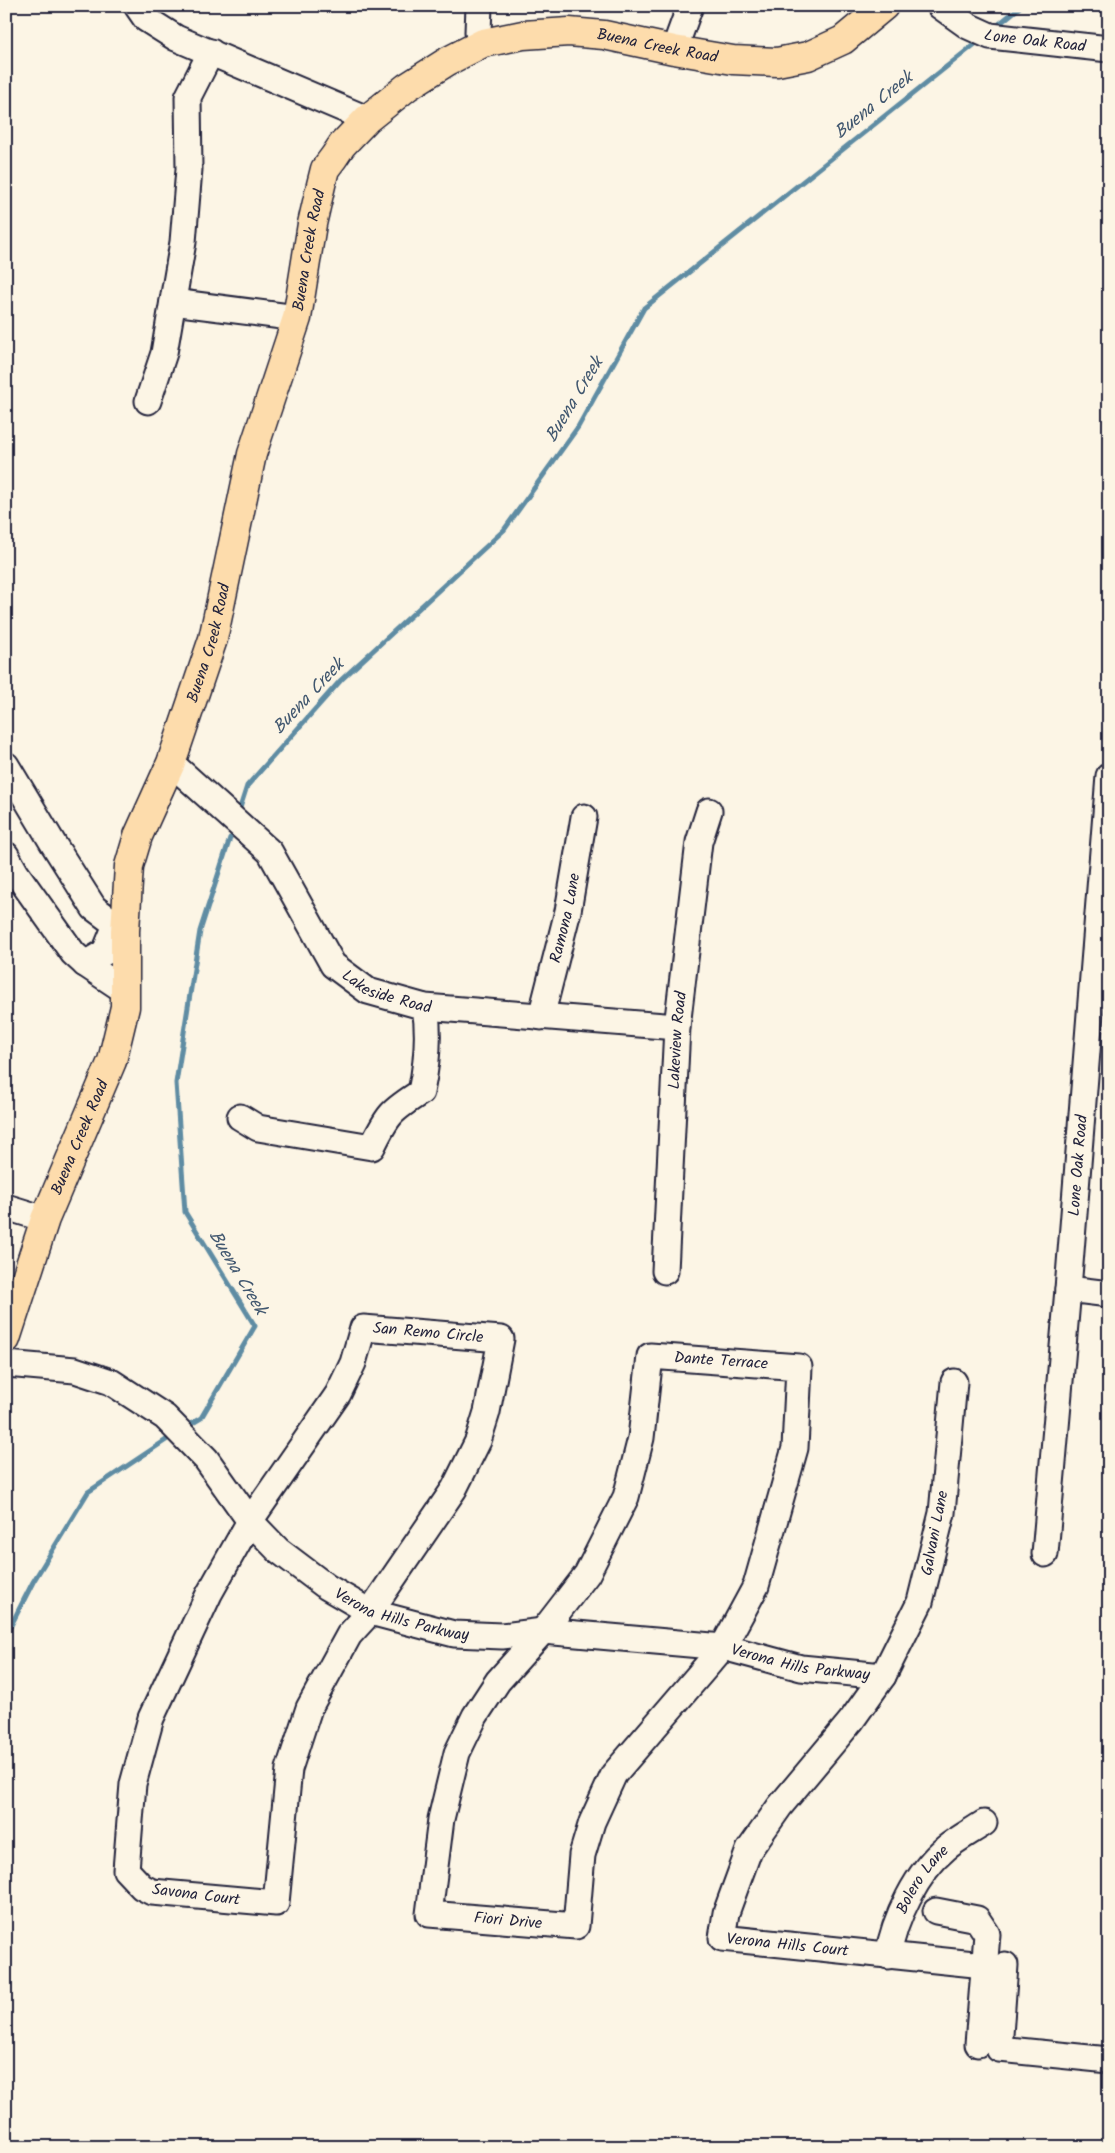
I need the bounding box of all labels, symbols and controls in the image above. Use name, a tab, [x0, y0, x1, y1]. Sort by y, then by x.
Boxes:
street label: Buena Creek Road	[596, 22, 721, 70]
street label: Lone Oak Road	[980, 22, 1088, 59]
water label: Buena Creek	[828, 63, 922, 147]
street label: Buena Creek Road	[286, 186, 332, 313]
water label: Buena Creek	[538, 350, 613, 448]
street label: Buena Creek Road	[180, 580, 237, 706]
water label: Buena Creek	[266, 651, 354, 742]
street label: Ramona Lane	[543, 871, 587, 966]
street label: Lakeside Road	[337, 963, 433, 1020]
street label: Lakeview Road	[661, 989, 694, 1090]
street label: Buena Creek Road	[44, 1075, 116, 1199]
street label: Lone Oak Road	[1061, 1113, 1094, 1217]
water label: Buena Creek	[200, 1225, 275, 1323]
street label: San Remo Circle	[372, 1316, 484, 1350]
street label: Dante Terrace	[673, 1345, 769, 1377]
street label: Galvani Lane	[915, 1488, 955, 1578]
street label: Verona Hills Parkway	[330, 1581, 470, 1647]
street label: Verona Hills Parkway	[728, 1637, 872, 1687]
street label: Bolero Lane	[890, 1839, 954, 1918]
street label: Savona Court	[151, 1877, 242, 1913]
street label: Fiori Drive	[473, 1906, 543, 1936]
street label: Verona Hills Court	[725, 1926, 850, 1964]

